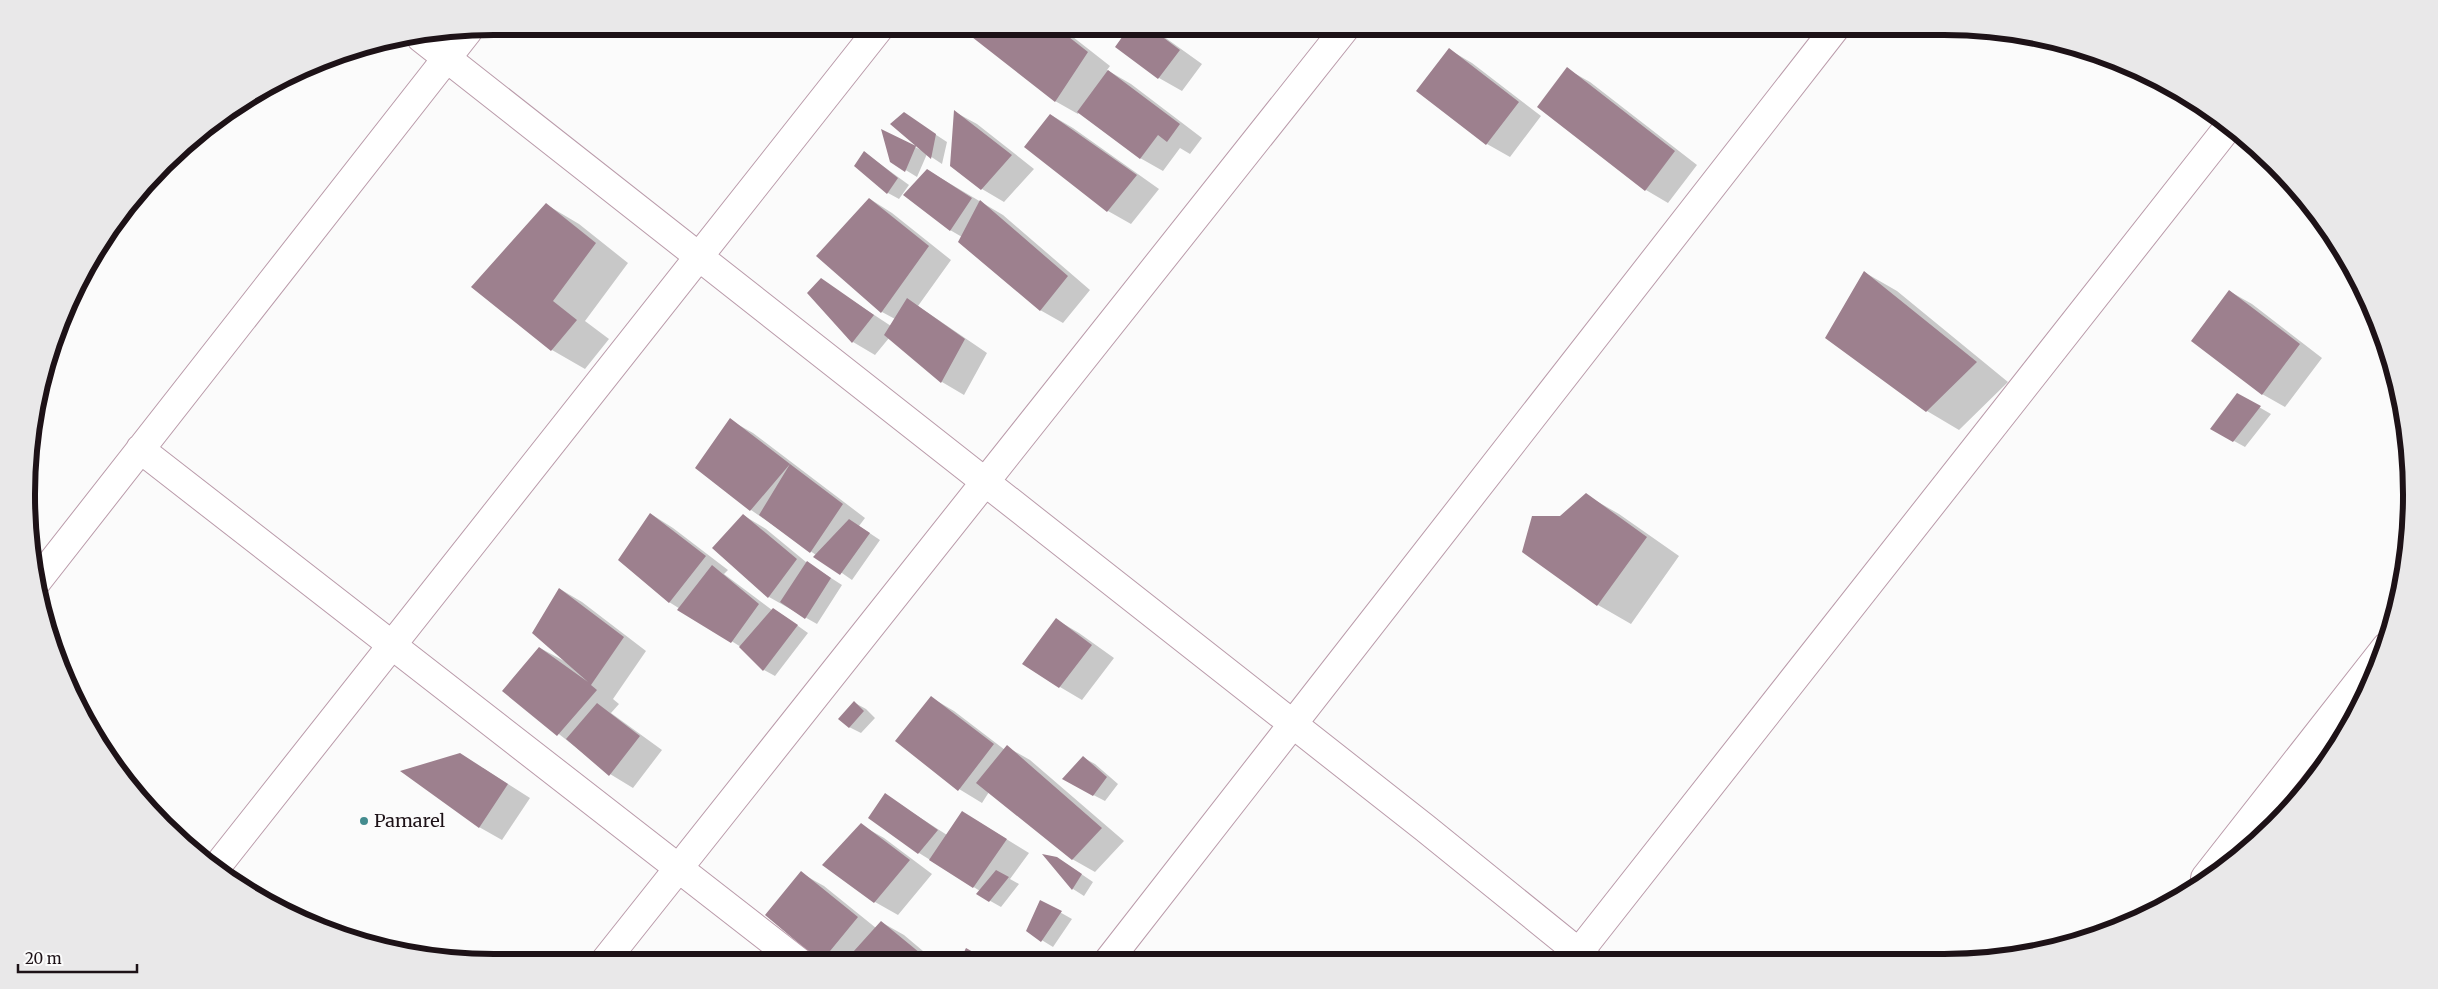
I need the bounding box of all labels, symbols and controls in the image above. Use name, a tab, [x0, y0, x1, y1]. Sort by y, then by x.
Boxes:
place label: Pamarel	[374, 809, 446, 832]
marker: Pamarel	[358, 815, 370, 827]
scale bar	[18, 942, 136, 974]
text: 20 m	[25, 949, 62, 968]

